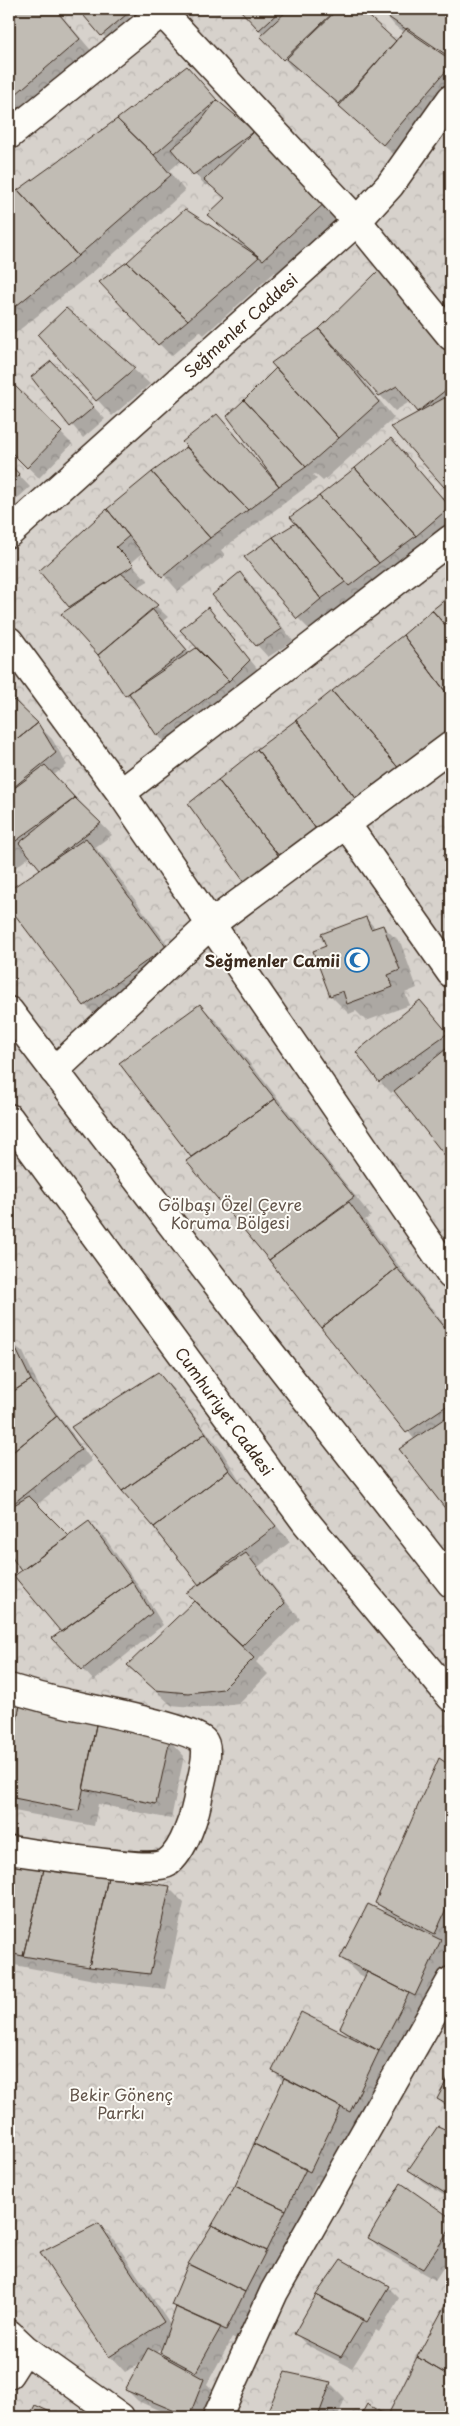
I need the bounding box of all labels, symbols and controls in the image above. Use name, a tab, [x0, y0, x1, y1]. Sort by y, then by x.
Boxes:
street label: Seğmenler Caddesi	[178, 267, 302, 383]
mosque icon: Seğmenler Camii	[344, 947, 370, 973]
place label: Seğmenler Camii	[204, 948, 340, 972]
park label: Gölbaşı Özel Çevre Koruma Bölgesi	[158, 1192, 302, 1234]
street label: Cumhuriyet Caddesi	[170, 1342, 280, 1480]
park label: Bekir Gönenç Parrkı	[69, 2082, 173, 2124]

